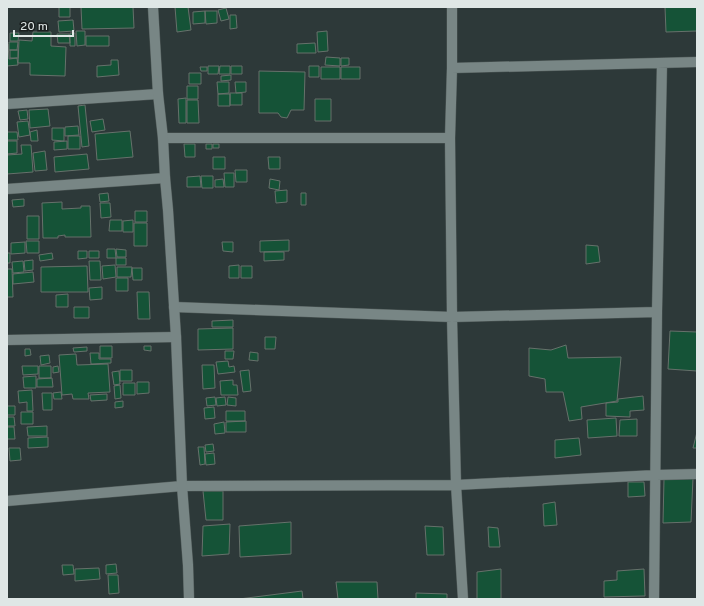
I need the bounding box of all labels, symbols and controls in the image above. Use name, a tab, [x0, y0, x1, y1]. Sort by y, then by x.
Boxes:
scale bar	[14, 12, 73, 38]
text: 20 m	[20, 19, 48, 35]

